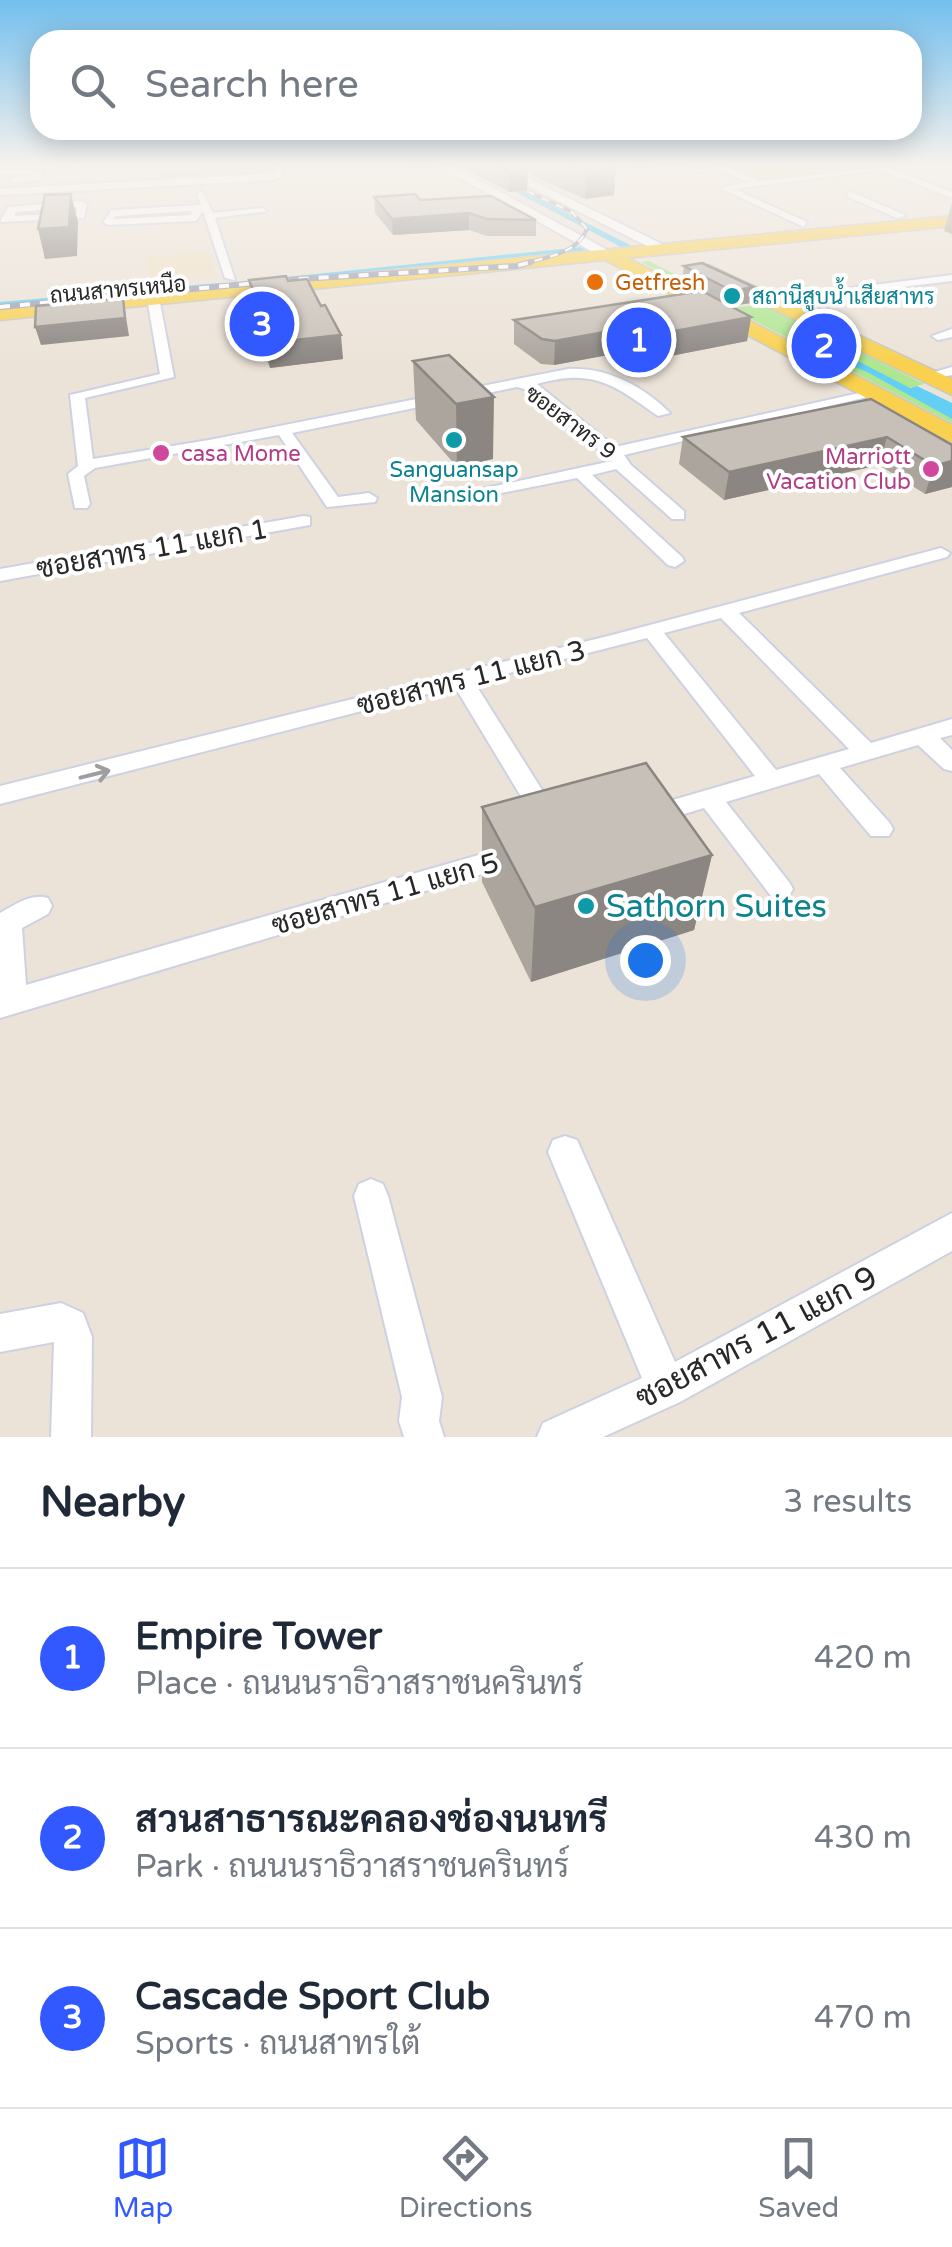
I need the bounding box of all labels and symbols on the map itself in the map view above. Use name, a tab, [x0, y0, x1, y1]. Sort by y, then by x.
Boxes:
street label: ถนนสาทรเหนือ	[49, 270, 188, 309]
place label: Getfresh	[615, 270, 705, 296]
marker: Getfresh	[584, 271, 606, 293]
place label: สถานีสูบน้ำเสียสาทร	[752, 277, 935, 312]
marker: สถานีสูบน้ำเสียสาทร	[721, 285, 743, 307]
pin: 3	[230, 286, 294, 362]
pin: 1	[606, 302, 672, 378]
pin: 2	[792, 308, 856, 384]
street label: ซอยสาทร 9	[520, 380, 621, 465]
marker: Sanguansap Mansion	[443, 429, 465, 451]
place label: casa Mome	[181, 441, 301, 467]
marker: casa Mome	[150, 442, 172, 464]
place label: Marriott Vacation Club	[766, 444, 911, 495]
place label: Sanguansap Mansion	[389, 457, 519, 508]
marker: Marriott Vacation Club	[920, 458, 942, 480]
street label: ซอยสาทร 11 แยก 1	[34, 512, 271, 586]
street label: ซอยสาทร 11 แยก 3	[353, 633, 589, 723]
one-way arrow	[79, 763, 110, 782]
street label: ซอยสาทร 11 แยก 5	[268, 845, 503, 943]
place label: Sathorn Suites	[606, 888, 827, 926]
marker: Sathorn Suites	[575, 895, 597, 917]
your location	[620, 935, 671, 986]
street label: ซอยสาทร 11 แยก 9	[629, 1258, 884, 1418]

